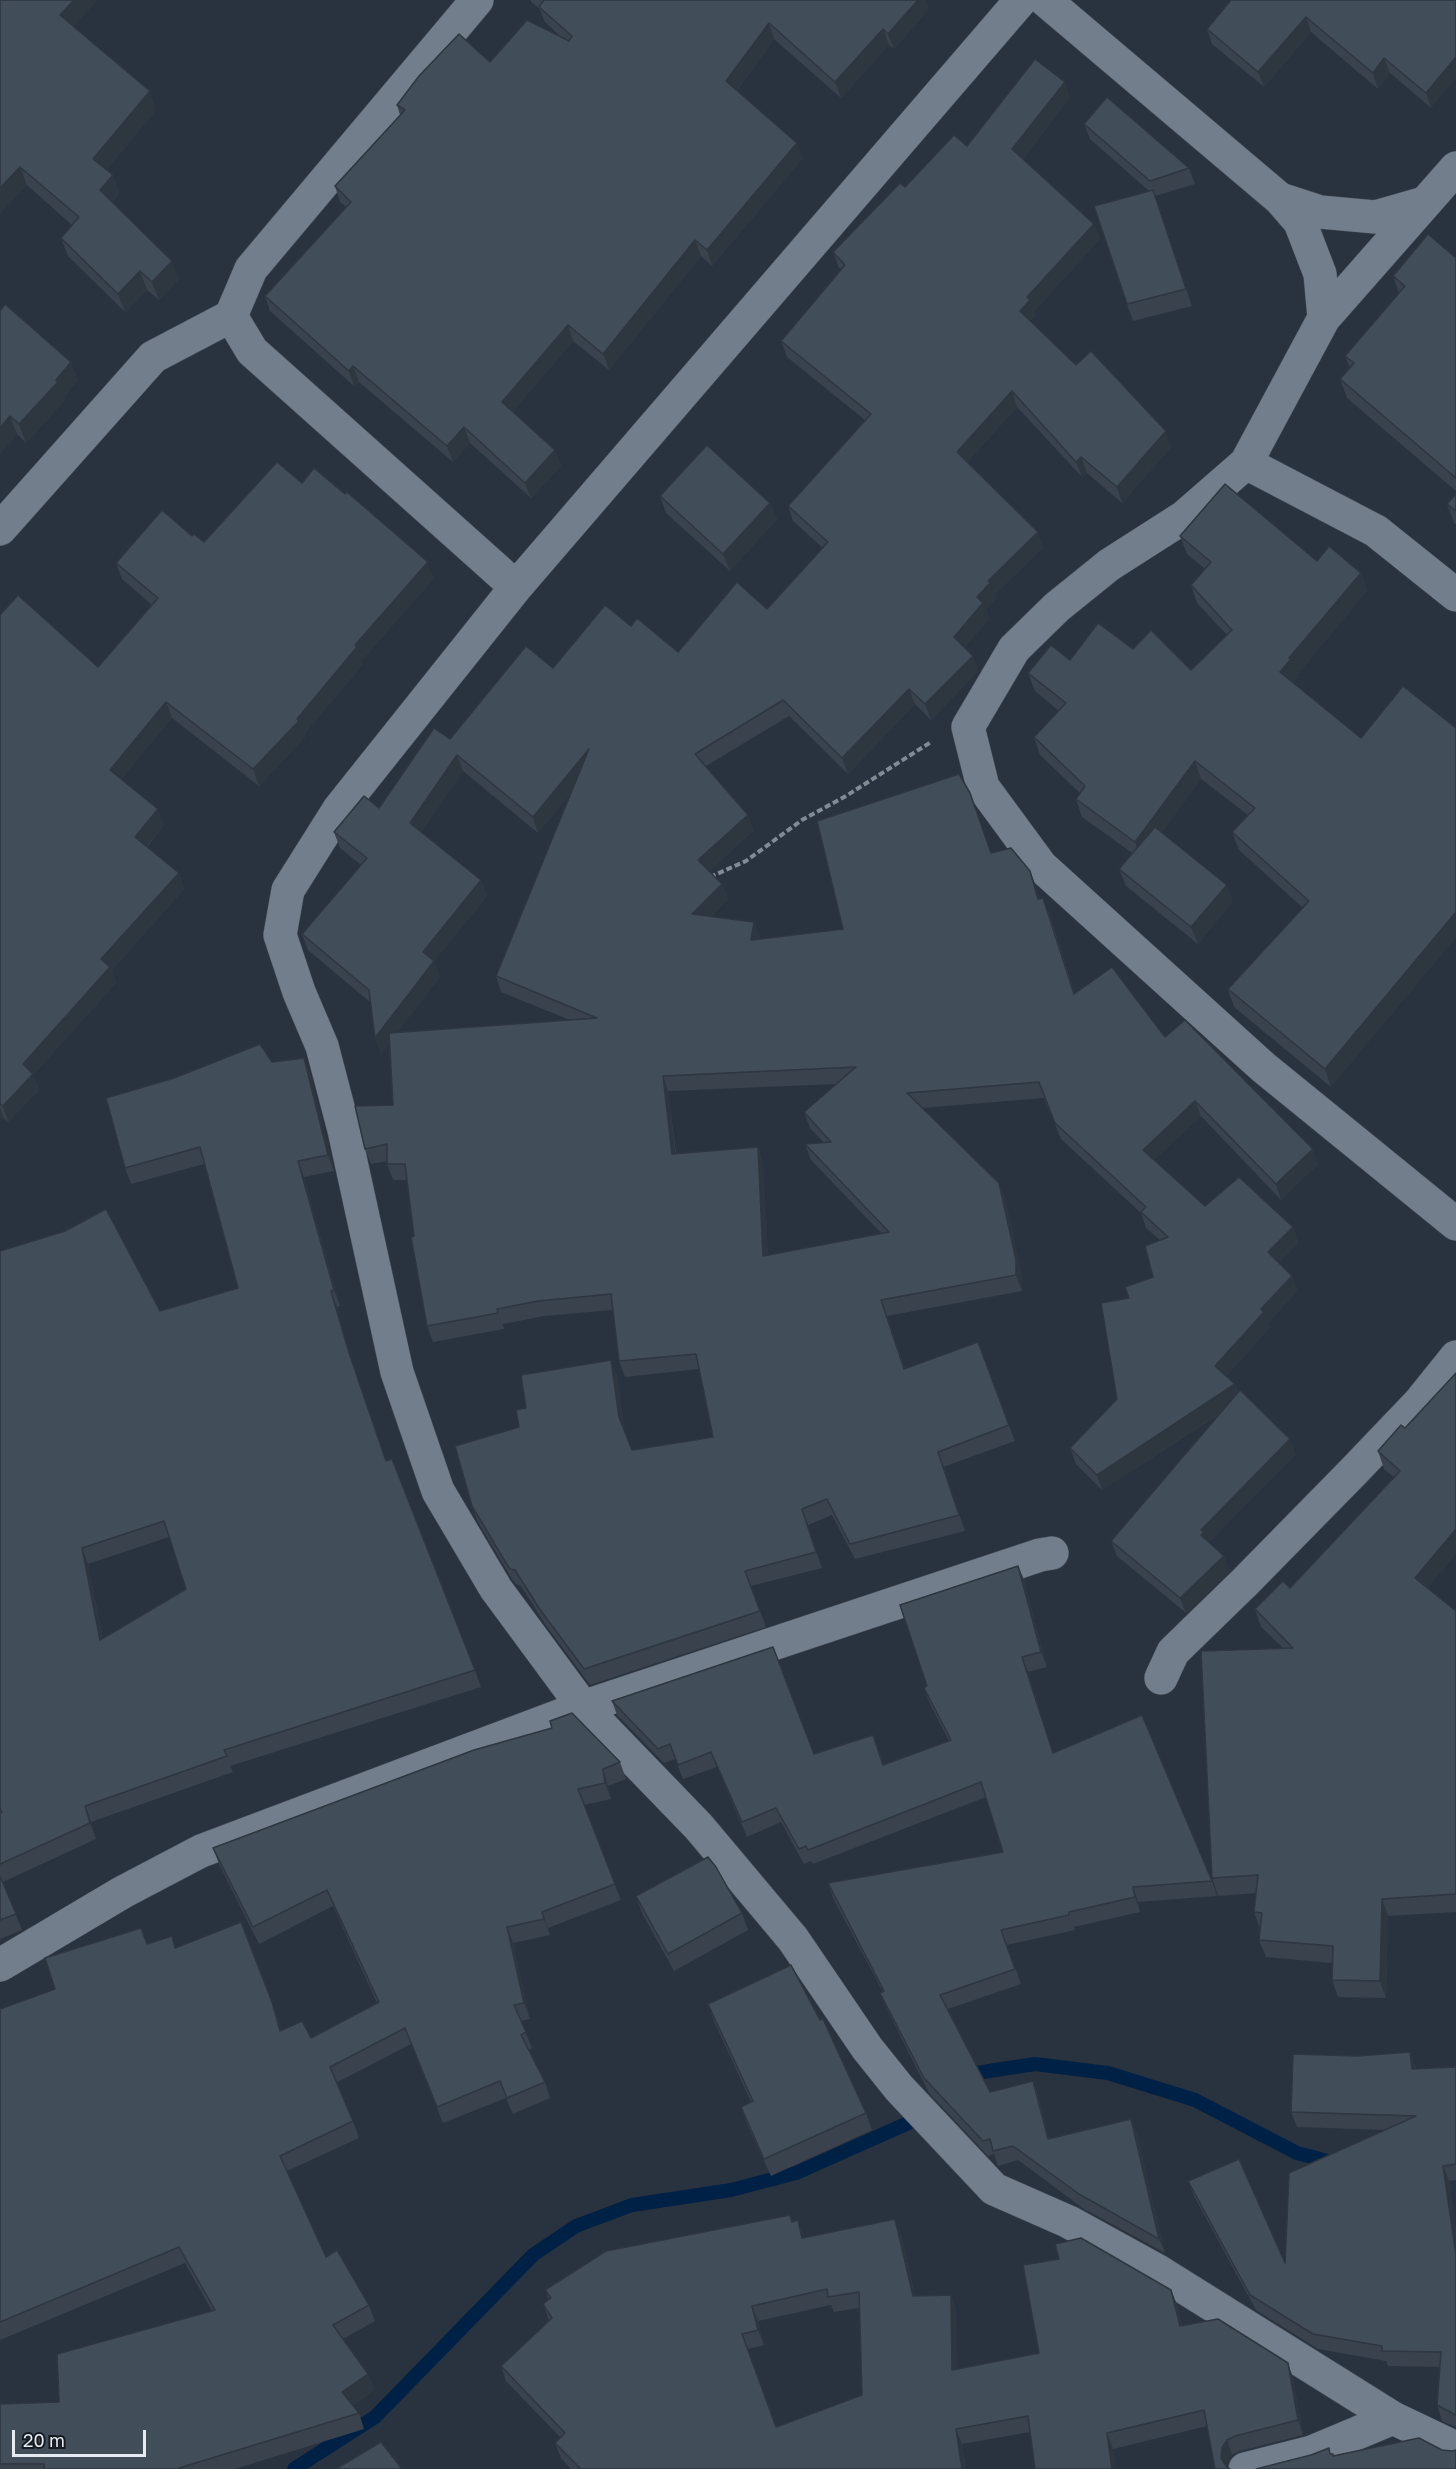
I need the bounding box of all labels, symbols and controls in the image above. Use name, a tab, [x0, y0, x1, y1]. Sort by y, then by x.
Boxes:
scale bar	[15, 2418, 148, 2456]
text: 20 m	[23, 2429, 65, 2451]

